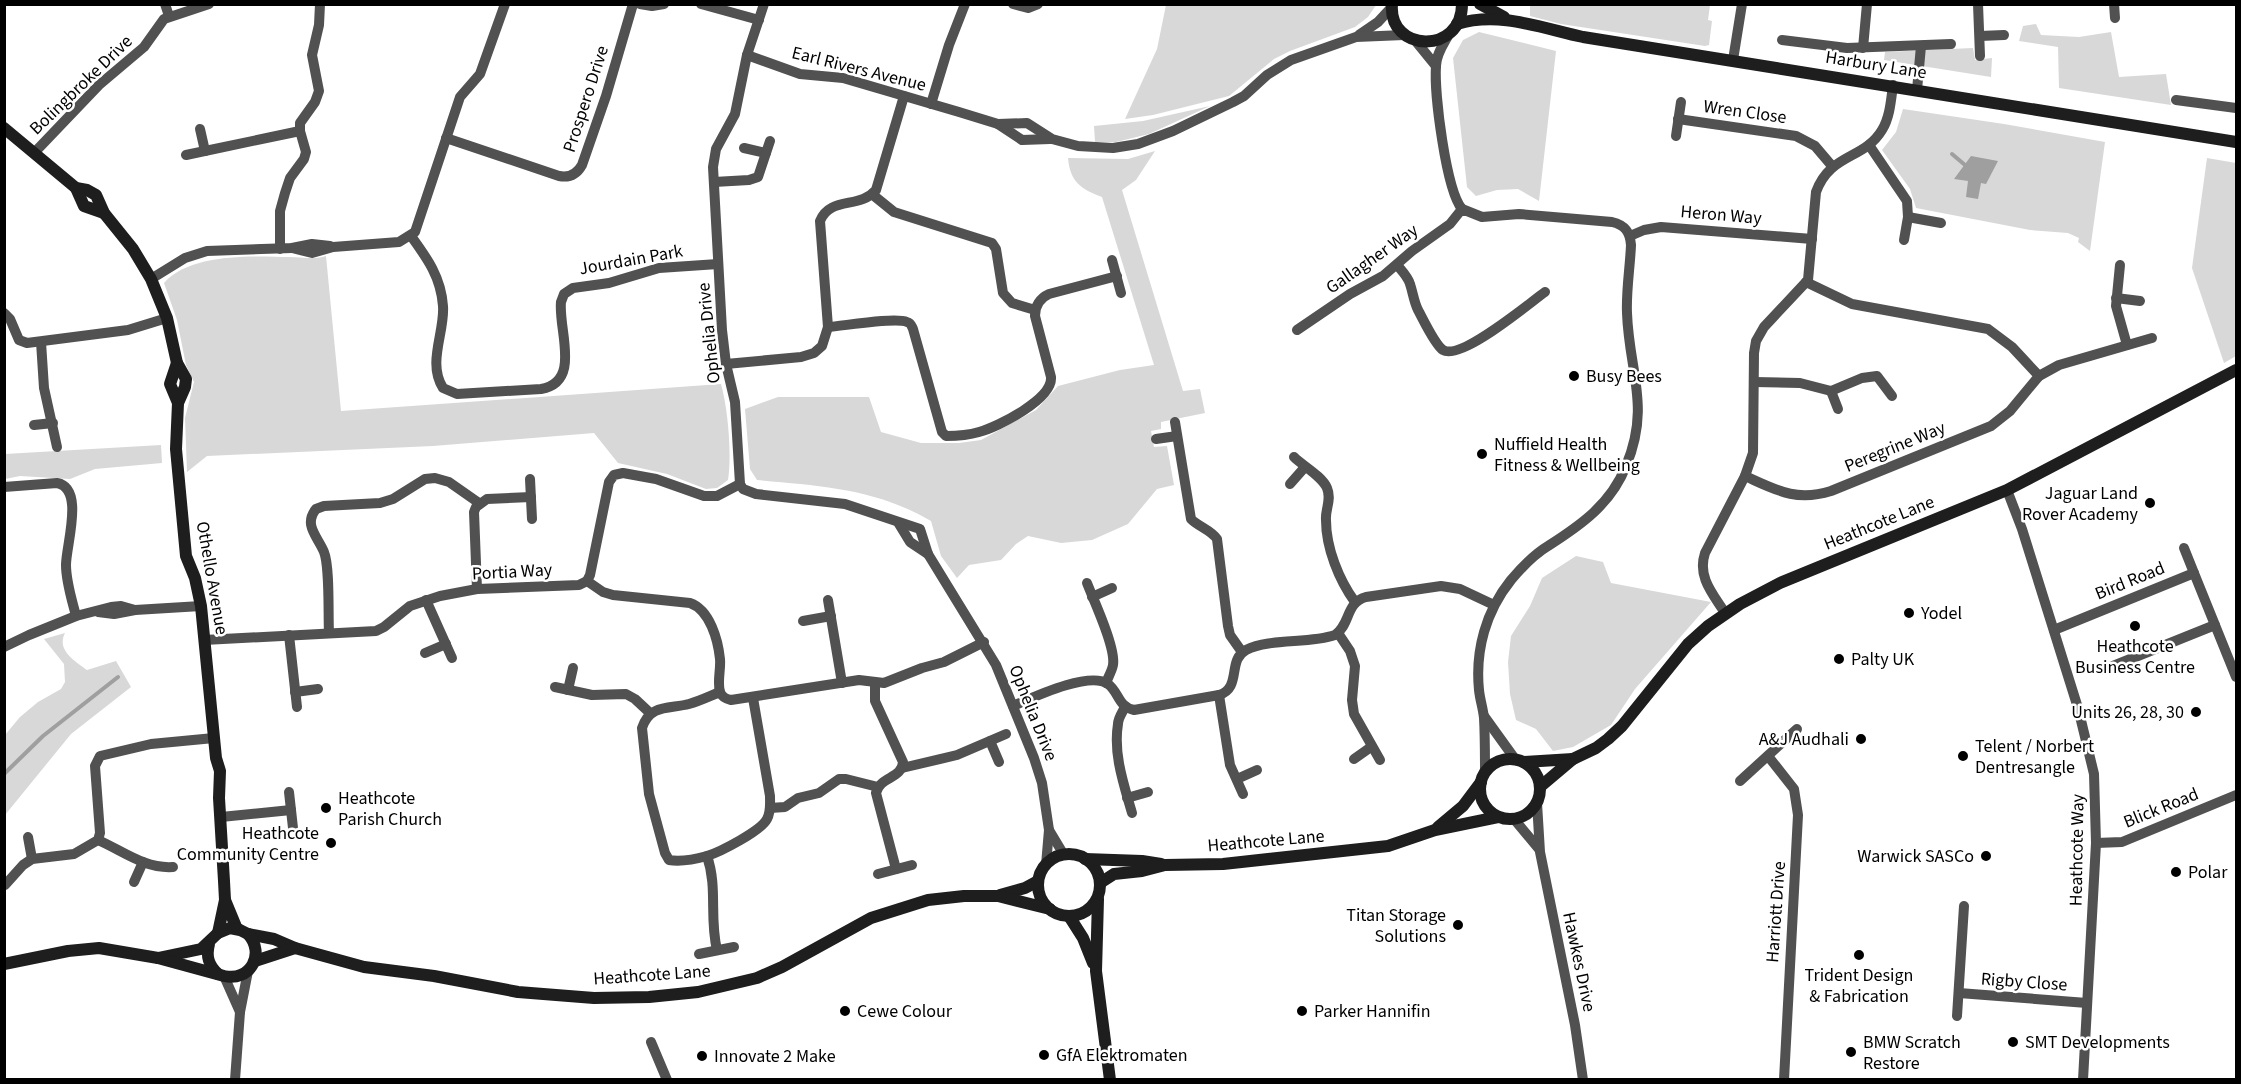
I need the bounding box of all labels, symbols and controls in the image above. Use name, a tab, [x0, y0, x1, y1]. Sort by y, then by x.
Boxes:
street label: Bolingbroke Drive	[24, 29, 138, 141]
street label: Earl Rivers Avenue	[789, 40, 929, 98]
street label: Prospero Drive	[557, 42, 615, 156]
street label: Harbury Lane	[1824, 45, 1928, 85]
street label: Wren Close	[1702, 94, 1788, 130]
street label: Heron Way	[1679, 199, 1763, 231]
street label: Gallagher Way	[1321, 218, 1424, 300]
street label: Jourdain Park	[577, 239, 685, 281]
street label: Ophelia Drive	[691, 281, 727, 385]
place label: Busy Bees	[1586, 364, 1662, 389]
marker: Busy Bees	[1567, 369, 1581, 383]
street label: Peregrine Way	[1841, 415, 1950, 479]
place label: Nuffield Health Fitness & Wellbeing	[1494, 432, 1640, 478]
marker: Nuffield Health Fitness & Wellbeing	[1475, 447, 1489, 461]
place label: Jaguar Land Rover Academy	[2022, 481, 2139, 527]
street label: Heathcote Lane	[1820, 489, 1938, 557]
marker: Jaguar Land Rover Academy	[2143, 496, 2157, 510]
street label: Othello Avenue	[190, 519, 234, 637]
street label: Bird Road	[2091, 556, 2169, 606]
street label: Portia Way	[471, 557, 553, 587]
place label: Yodel	[1920, 601, 1962, 626]
marker: Yodel	[1902, 606, 1916, 620]
marker: Heathcote Business Centre	[2128, 619, 2142, 633]
place label: Heathcote Business Centre	[2075, 634, 2195, 680]
place label: Palty UK	[1851, 647, 1915, 672]
marker: Palty UK	[1832, 652, 1846, 666]
street label: Ophelia Drive	[1002, 661, 1064, 765]
place label: Units 26, 28, 30	[2071, 700, 2184, 725]
marker: Units 26, 28, 30	[2189, 705, 2203, 719]
place label: A&J Audhali	[1759, 727, 1849, 752]
marker: A&J Audhali	[1854, 732, 1868, 746]
place label: Telent / Norbert Dentresangle	[1975, 734, 2094, 780]
marker: Telent / Norbert Dentresangle	[1956, 749, 1970, 763]
street label: Blick Road	[2120, 782, 2202, 834]
place label: Heathcote Parish Church	[338, 786, 442, 832]
street label: Heathcote Way	[2064, 793, 2090, 906]
marker: Heathcote Parish Church	[319, 801, 333, 815]
place label: Heathcote Community Centre	[177, 821, 319, 867]
street label: Heathcote Lane	[1206, 823, 1326, 859]
marker: Heathcote Community Centre	[324, 836, 338, 850]
place label: Warwick SASCo	[1857, 844, 1974, 869]
marker: Warwick SASCo	[1979, 849, 1993, 863]
street label: Harriott Drive	[1760, 860, 1792, 964]
place label: Polar	[2188, 860, 2228, 885]
marker: Polar	[2169, 865, 2183, 879]
place label: Titan Storage Solutions	[1346, 903, 1446, 949]
street label: Hawkes Drive	[1556, 910, 1602, 1014]
marker: Titan Storage Solutions	[1451, 918, 1465, 932]
marker: Trident Design & Fabrication	[1852, 948, 1866, 962]
street label: Heathcote Lane	[593, 958, 711, 992]
place label: Trident Design & Fabrication	[1805, 963, 1913, 1009]
street label: Rigby Close	[1980, 967, 2068, 997]
place label: Cewe Colour	[857, 999, 953, 1024]
place label: Parker Hannifin	[1314, 999, 1431, 1024]
marker: Cewe Colour	[838, 1004, 852, 1018]
marker: Parker Hannifin	[1295, 1004, 1309, 1018]
place label: BMW Scratch Restore	[1863, 1030, 1961, 1076]
place label: SMT Developments	[2025, 1030, 2170, 1055]
marker: SMT Developments	[2006, 1035, 2020, 1049]
place label: GfA Elektromaten	[1056, 1043, 1188, 1068]
place label: Innovate 2 Make	[714, 1044, 836, 1069]
marker: BMW Scratch Restore	[1844, 1045, 1858, 1059]
marker: GfA Elektromaten	[1037, 1048, 1051, 1062]
marker: Innovate 2 Make	[695, 1049, 709, 1063]

